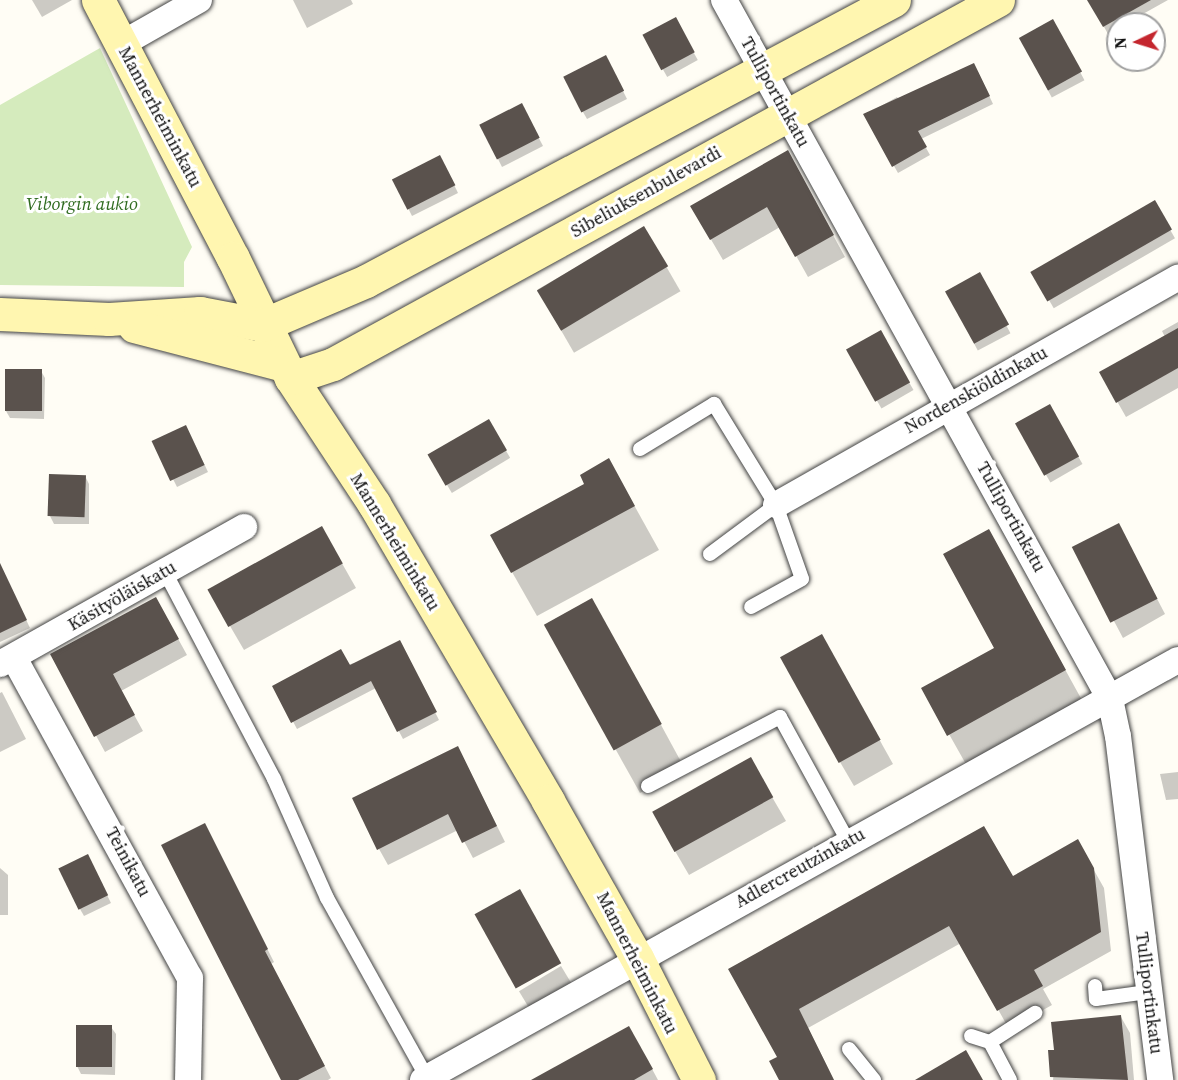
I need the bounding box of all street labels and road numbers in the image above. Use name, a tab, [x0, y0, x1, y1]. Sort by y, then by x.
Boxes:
street label: Tulliportinkatu	[736, 33, 814, 151]
street label: Mannerheiminkatu	[114, 43, 206, 191]
street label: Sibeliuksenbulevardi	[567, 142, 725, 242]
street label: Nordenskiöldinkatu	[901, 342, 1051, 438]
street label: Tulliportinkatu	[972, 458, 1050, 576]
street label: Mannerheiminkatu	[345, 469, 445, 615]
street label: Käsityöläiskatu	[64, 556, 180, 636]
street label: Teinikatu	[101, 823, 155, 901]
street label: Adlercreutzinkatu	[731, 823, 869, 913]
street label: Mannerheiminkatu	[592, 888, 682, 1038]
street label: Tulliportinkatu	[1131, 931, 1167, 1055]

